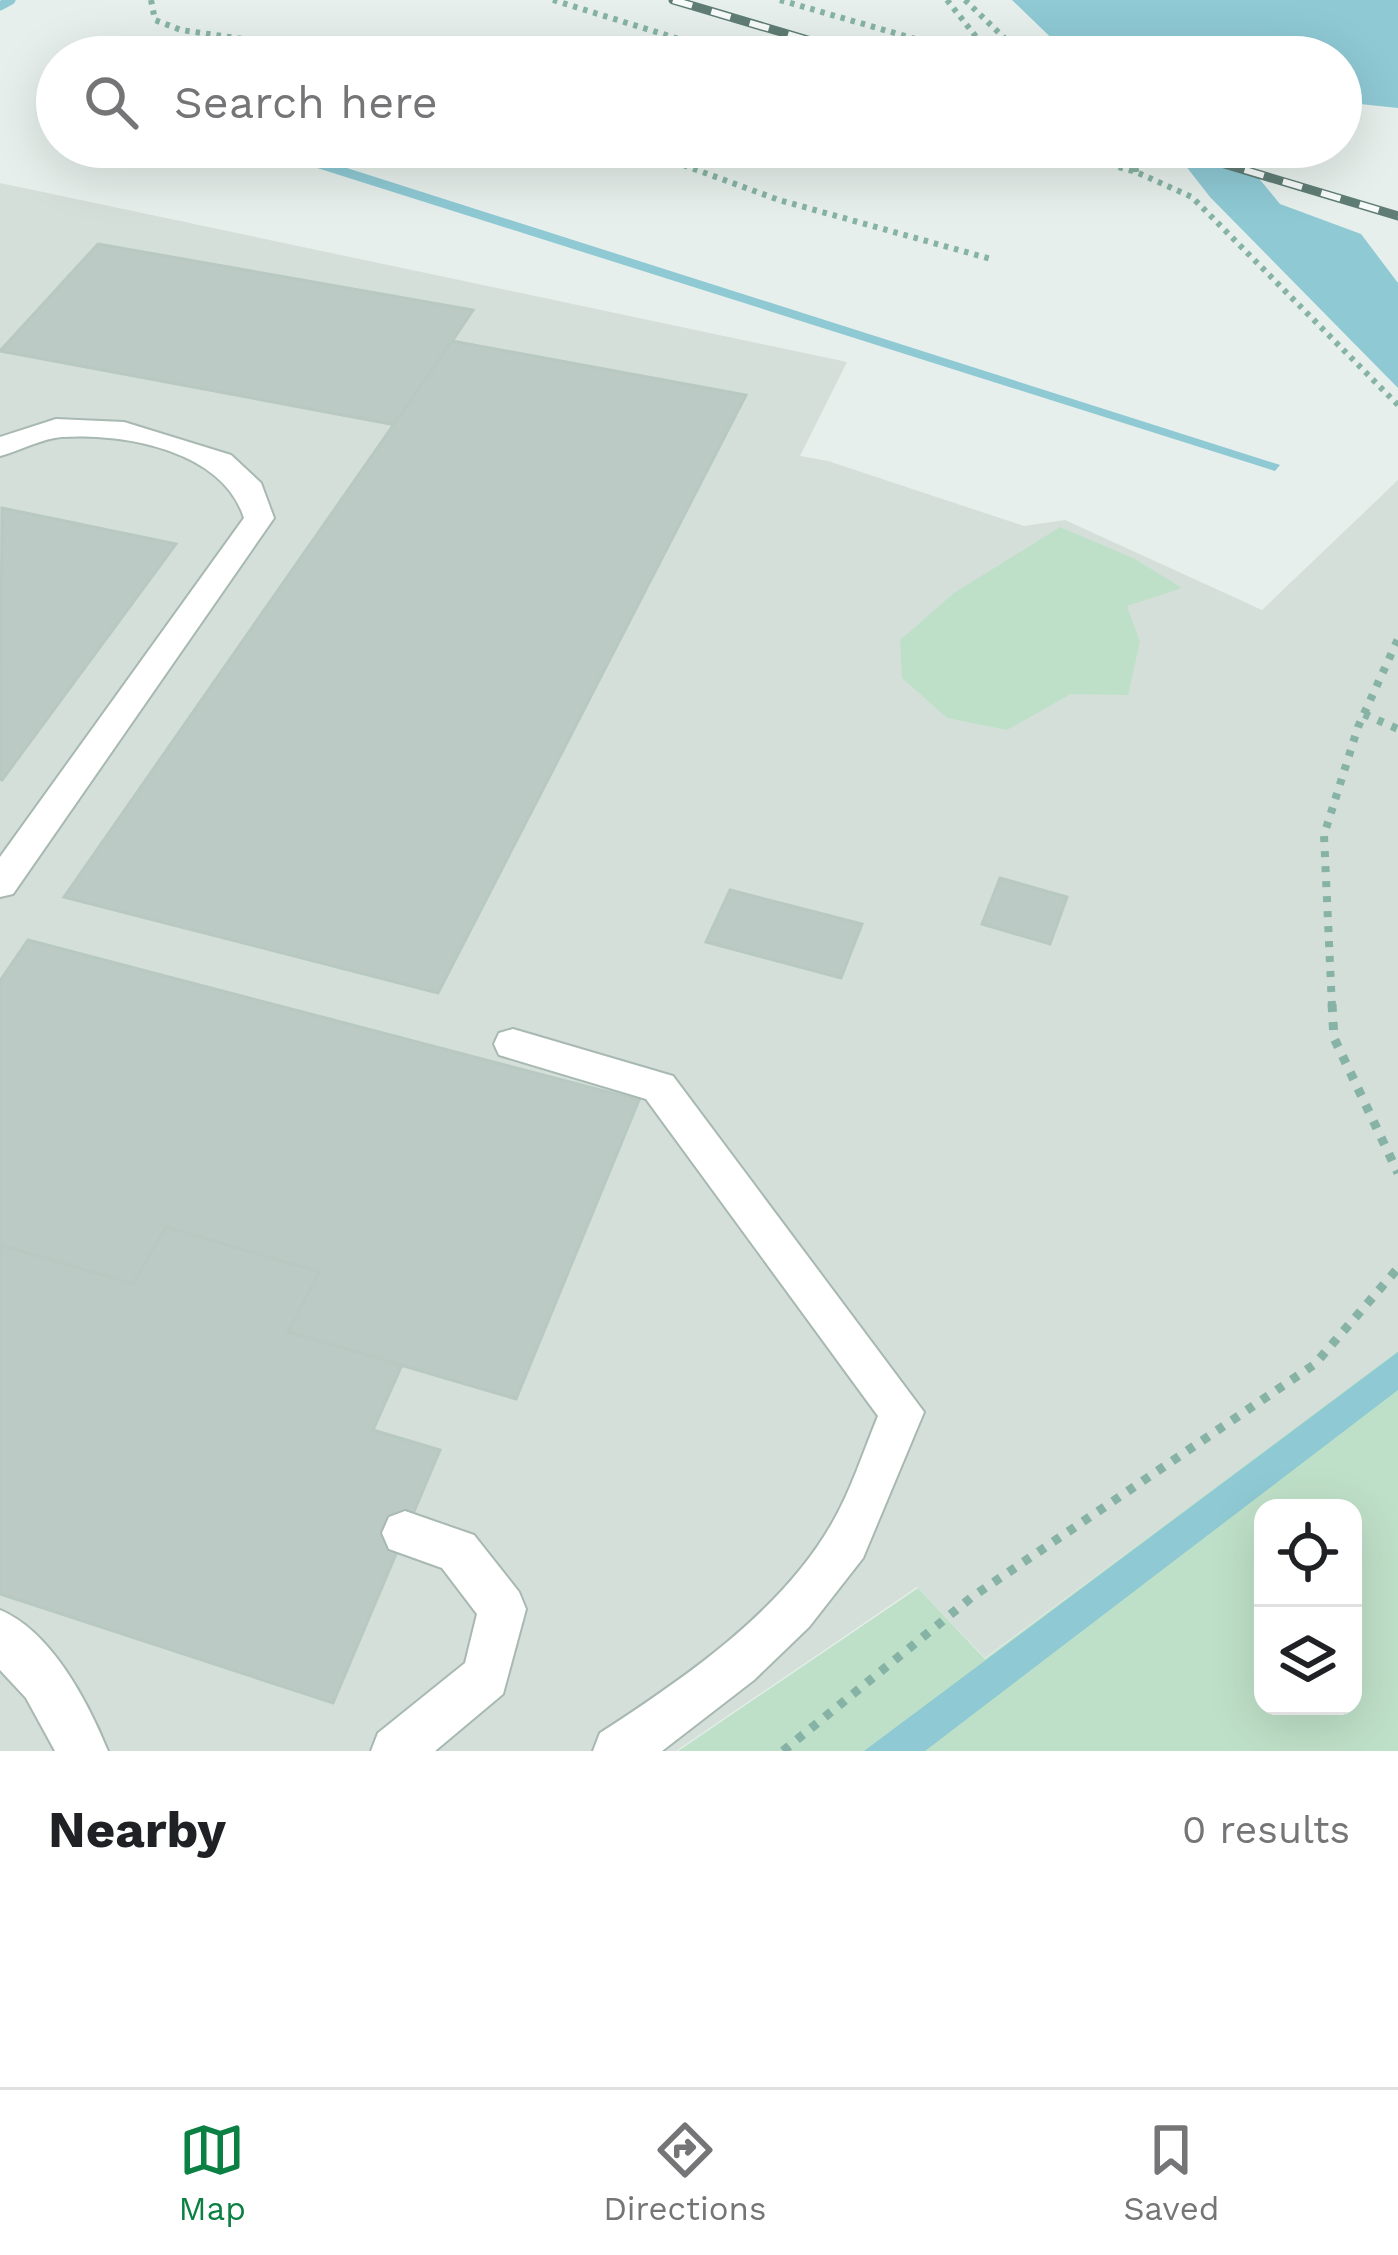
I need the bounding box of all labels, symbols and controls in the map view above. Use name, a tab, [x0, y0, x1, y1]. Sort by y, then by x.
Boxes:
search box	[36, 36, 1362, 168]
icon: search	[78, 69, 144, 135]
text: Search here	[174, 76, 438, 129]
map controls	[1254, 1499, 1362, 1715]
button: locate	[1254, 1499, 1362, 1607]
button: layers	[1254, 1607, 1362, 1715]
text: Nearby	[48, 1800, 226, 1859]
text: 0 results	[1182, 1807, 1350, 1852]
tab: Map	[179, 2117, 246, 2228]
tab: Directions	[603, 2117, 766, 2228]
tab: Saved	[1124, 2117, 1219, 2228]

